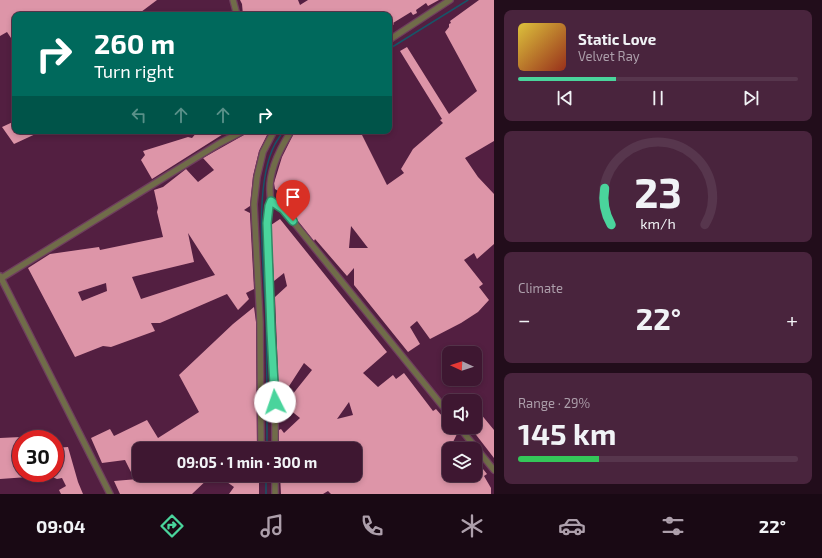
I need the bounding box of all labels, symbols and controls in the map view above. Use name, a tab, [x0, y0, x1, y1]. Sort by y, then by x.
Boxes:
text: 260 m	[94, 26, 175, 60]
icon: right	[28, 28, 80, 80]
text: Static Love	[578, 30, 656, 48]
text: Velvet Ray	[578, 48, 640, 64]
text: Turn right	[94, 60, 174, 82]
icon: previous	[554, 87, 576, 109]
icon: pause	[647, 87, 669, 109]
icon: next	[740, 87, 762, 109]
icon: left	[128, 104, 150, 126]
icon: ahead	[170, 104, 192, 126]
icon: ahead	[212, 104, 234, 126]
icon: right	[254, 104, 276, 126]
text: 23	[634, 165, 682, 215]
pin	[276, 180, 310, 221]
icon: arrive	[282, 186, 304, 208]
text: km/h	[640, 214, 676, 231]
text: Climate	[518, 280, 563, 296]
text: 22°	[636, 300, 681, 336]
text: −	[518, 306, 531, 332]
text: +	[786, 306, 798, 332]
north arrow	[442, 346, 482, 386]
map controls	[442, 346, 482, 482]
position arrow	[254, 381, 296, 423]
button: sound	[442, 394, 482, 434]
text: Range · 29%	[518, 395, 590, 411]
text: 145 km	[518, 415, 616, 451]
speed limit sign: 30	[12, 430, 64, 482]
button: layers	[442, 442, 482, 482]
text: 09:05 · 1 min · 300 m	[177, 453, 317, 471]
icon: directions	[158, 512, 186, 540]
icon: music	[258, 512, 286, 540]
icon: phone	[358, 512, 386, 540]
icon: climate	[458, 512, 486, 540]
icon: car	[558, 512, 586, 540]
icon: filters	[659, 512, 687, 540]
text: 09:04	[36, 515, 86, 537]
text: 22°	[759, 515, 786, 537]

